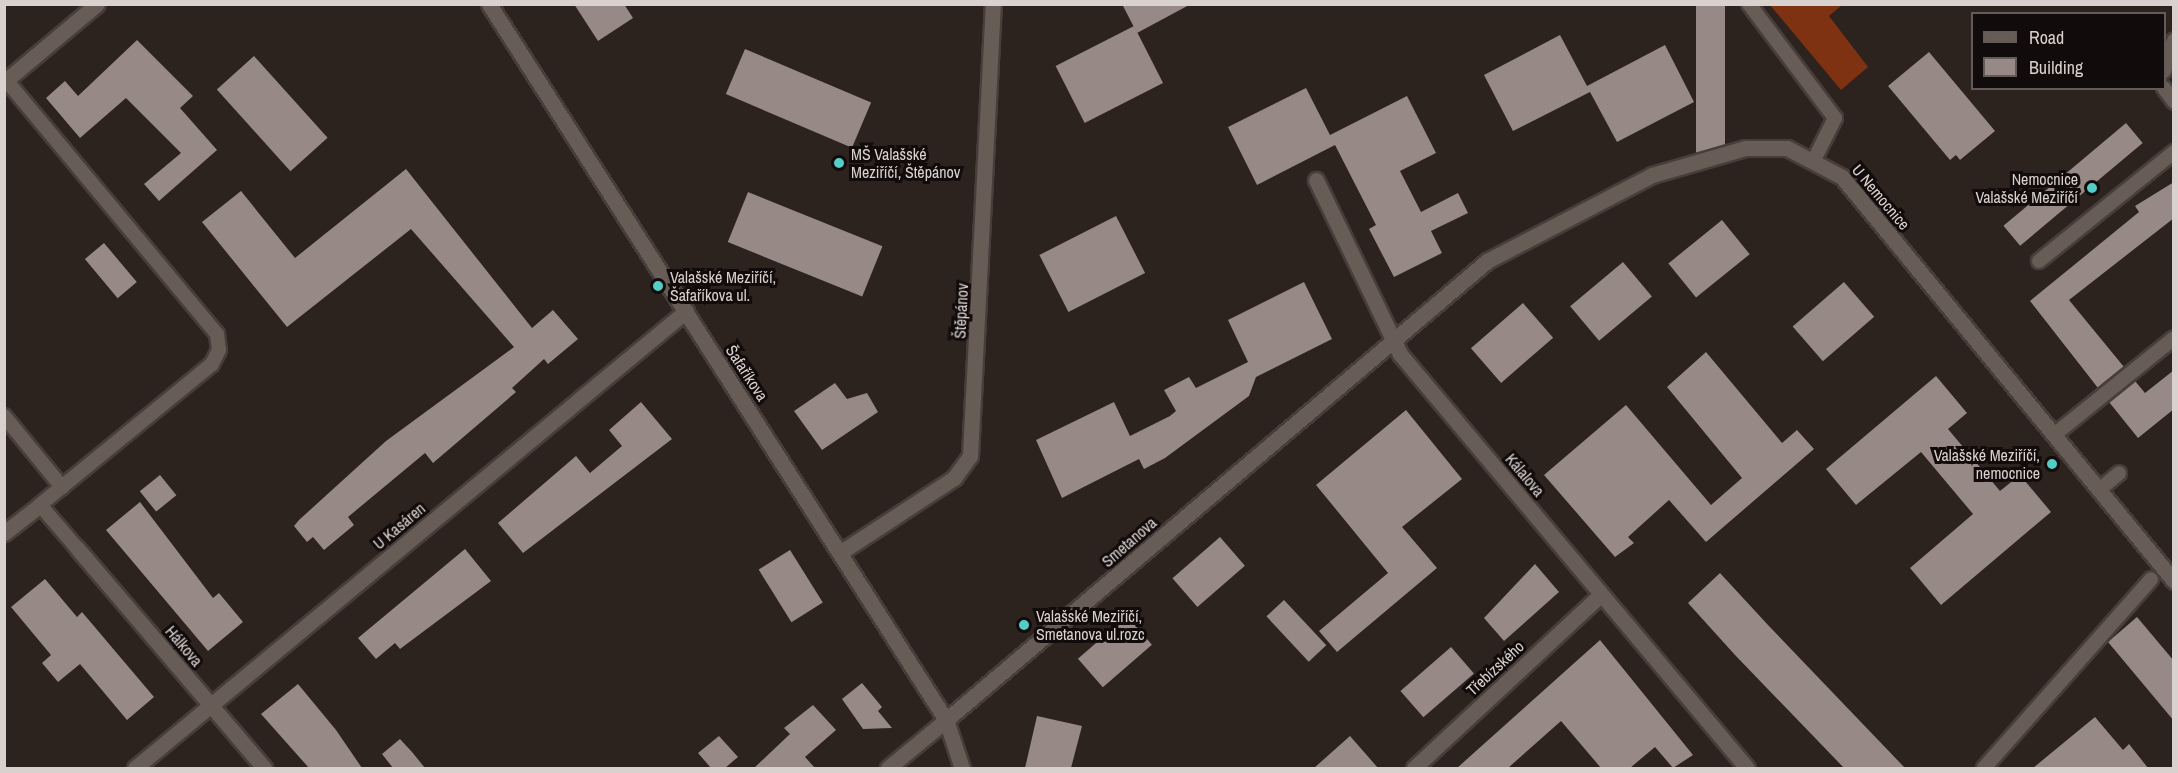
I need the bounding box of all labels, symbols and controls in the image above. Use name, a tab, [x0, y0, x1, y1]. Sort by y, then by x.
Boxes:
legend	[1971, 12, 2166, 90]
text: Road	[2029, 25, 2064, 50]
text: Building	[2029, 55, 2083, 80]
place label: MŠ Valašské Meziříčí, Štěpánov	[851, 144, 960, 182]
marker: MŠ Valašské Meziříčí, Štěpánov	[832, 156, 846, 170]
street label: U Nemocnice	[1848, 160, 1914, 234]
place label: Nemocnice Valašské Meziříčí	[1975, 169, 2078, 207]
marker: Nemocnice Valašské Meziříčí	[2083, 179, 2101, 197]
place label: Valašské Meziříčí, Šafaříkova ul.	[670, 267, 776, 305]
marker: Valašské Meziříčí, Šafaříkova ul.	[651, 279, 665, 293]
street label: Štěpánov	[950, 283, 972, 339]
street label: Šafaříkova	[722, 341, 772, 405]
place label: Valašské Meziříčí, nemocnice	[1934, 445, 2040, 483]
street label: Kálalova	[1501, 450, 1549, 500]
marker: Valašské Meziříčí, nemocnice	[2045, 457, 2059, 471]
street label: U Kasáren	[369, 499, 429, 553]
street label: Smetanova	[1098, 513, 1160, 571]
place label: Valašské Meziříčí, Smetanova ul.rozc	[1036, 606, 1145, 644]
marker: Valašské Meziříčí, Smetanova ul.rozc	[1017, 618, 1031, 632]
street label: Hálkova	[161, 622, 207, 670]
street label: Třebízského	[1462, 637, 1528, 699]

